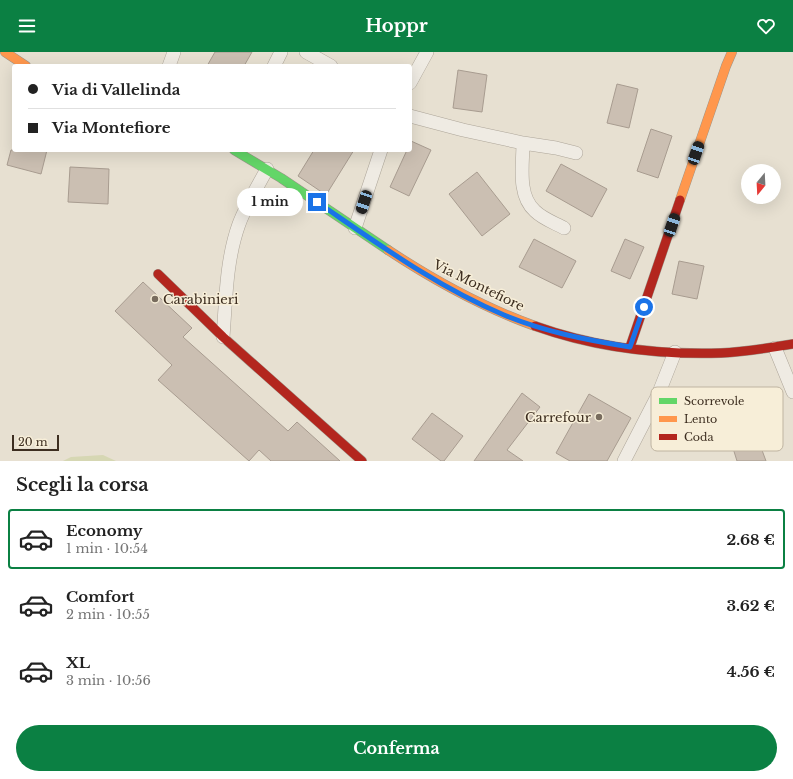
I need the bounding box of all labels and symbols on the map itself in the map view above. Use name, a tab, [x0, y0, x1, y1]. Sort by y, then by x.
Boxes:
car	[686, 140, 706, 166]
north arrow	[741, 164, 781, 204]
callout: 1 min	[237, 188, 303, 216]
car	[355, 189, 373, 215]
route end	[308, 193, 326, 211]
car	[662, 212, 682, 238]
street label: Via Montefiore	[429, 256, 527, 315]
place label: Carabinieri	[163, 291, 239, 308]
marker: Carabinieri	[150, 294, 160, 304]
route start	[635, 298, 653, 316]
legend	[651, 387, 783, 451]
text: Scorrevole	[684, 394, 744, 408]
place label: Carrefour	[525, 409, 592, 426]
marker: Carrefour	[594, 412, 604, 422]
text: Lento	[684, 412, 717, 426]
text: Coda	[684, 430, 714, 444]
scale bar	[12, 433, 59, 452]

